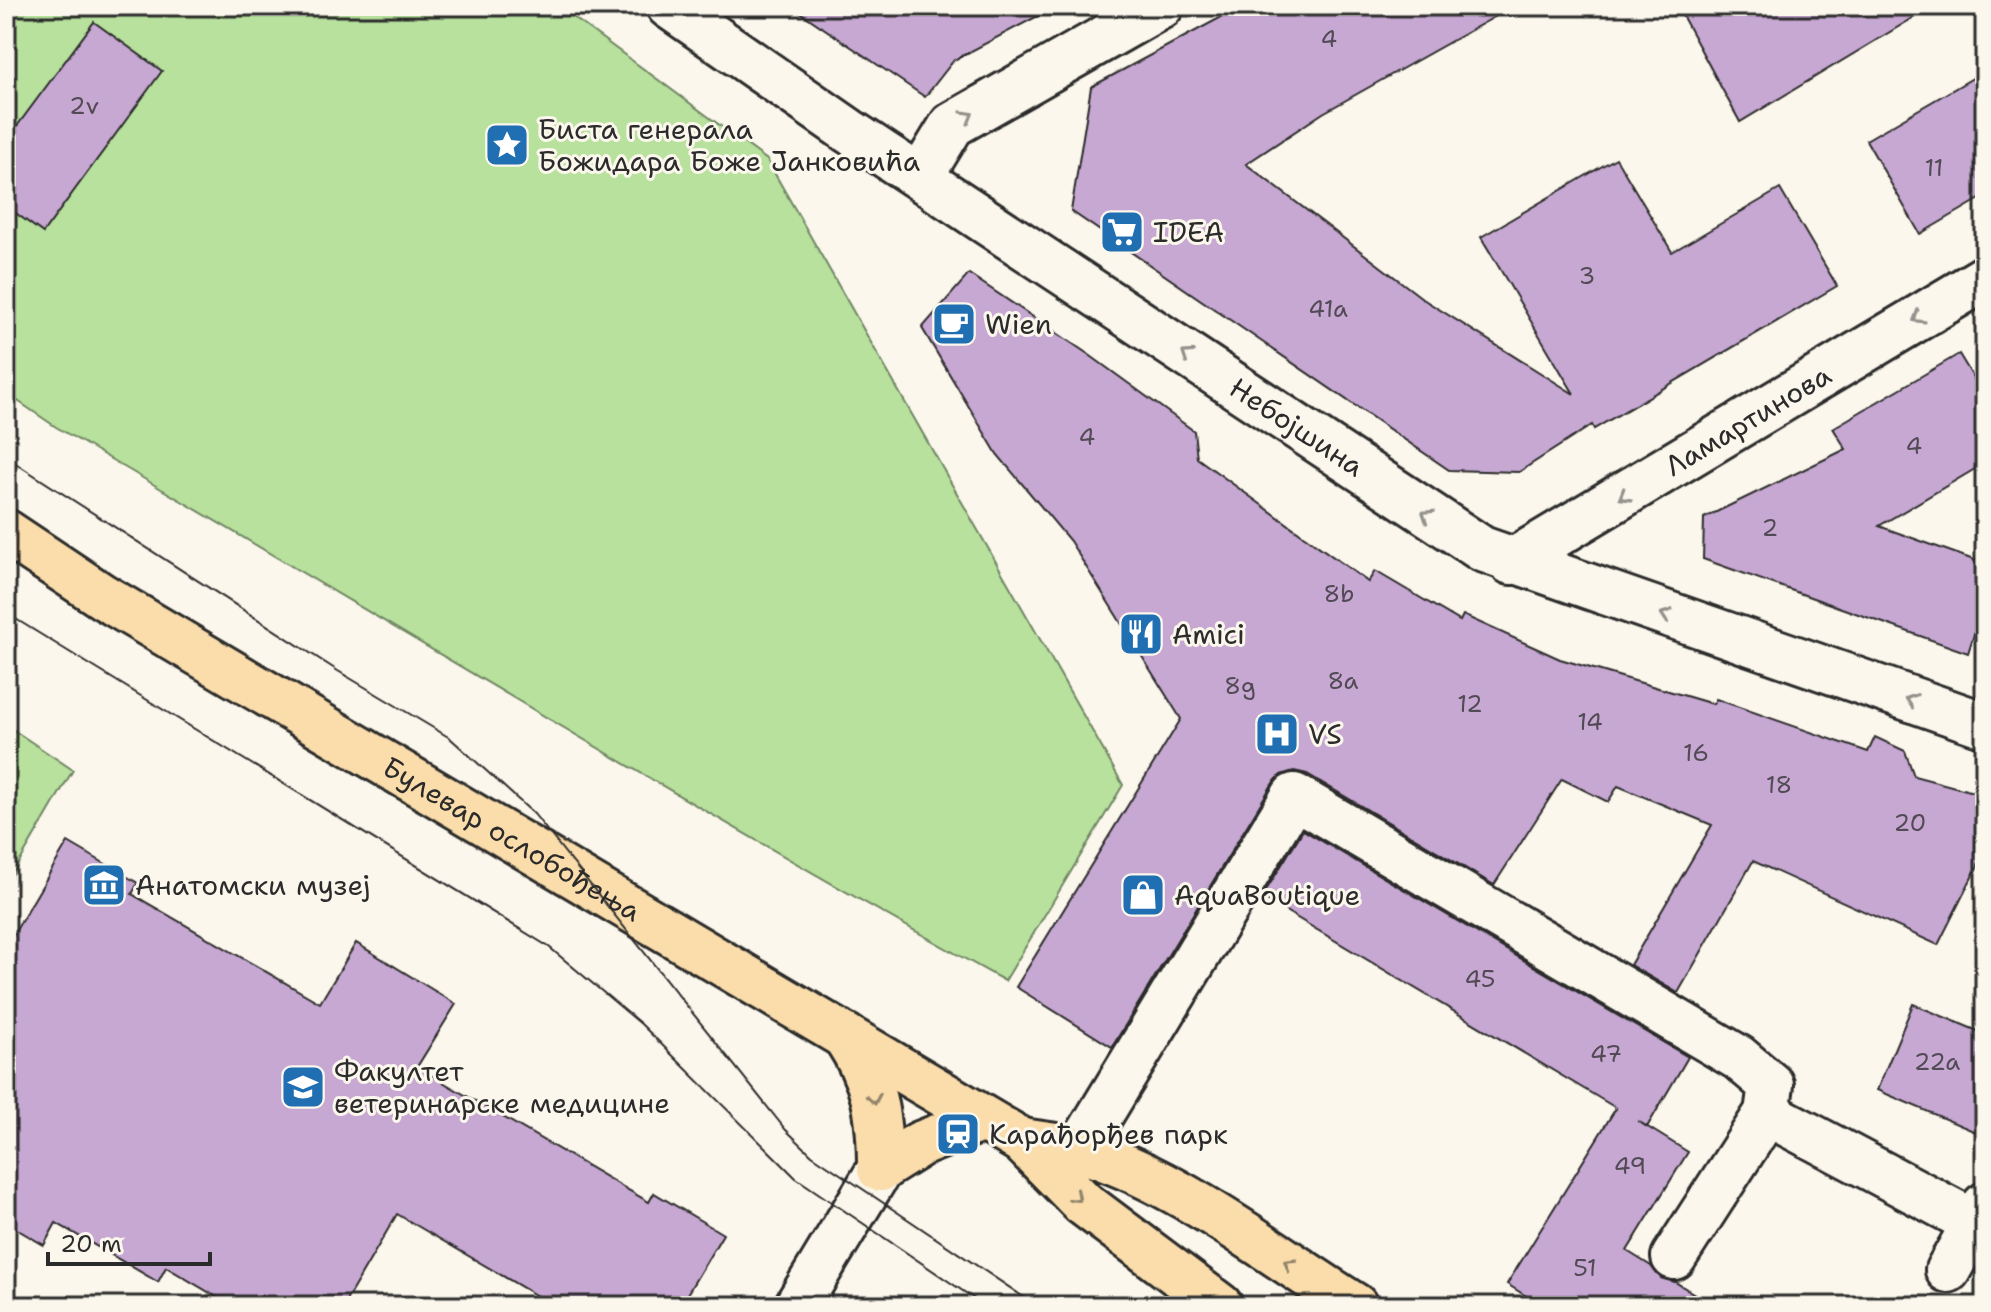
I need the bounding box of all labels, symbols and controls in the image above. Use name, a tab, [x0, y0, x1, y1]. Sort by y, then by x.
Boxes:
house number: 4	[1321, 23, 1337, 55]
house number: 2v	[69, 90, 99, 122]
place label: Биста генерала Божидара Боже Јанковића	[538, 110, 920, 180]
one-way arrow	[959, 110, 974, 126]
place icon: Биста генерала Божидара Боже Јанковића	[483, 121, 531, 169]
house number: 11	[1924, 152, 1944, 184]
supermarket icon: IDEA	[1098, 208, 1146, 256]
place label: IDEA	[1153, 213, 1224, 251]
house number: 3	[1579, 260, 1595, 292]
house number: 41a	[1308, 293, 1348, 325]
cafe icon: Wien	[930, 300, 978, 348]
place label: Wien	[985, 305, 1052, 343]
one-way arrow	[1912, 308, 1927, 324]
one-way arrow	[1182, 349, 1196, 364]
street label: Ламартинова	[1657, 356, 1838, 485]
street label: Небојшина	[1222, 369, 1372, 485]
house number: 4	[1079, 421, 1095, 453]
house number: 4	[1906, 430, 1922, 462]
one-way arrow	[1618, 486, 1633, 502]
one-way arrow	[1421, 509, 1436, 524]
house number: 2	[1762, 512, 1778, 544]
house number: 8b	[1324, 578, 1354, 610]
one-way arrow	[1659, 609, 1673, 625]
restaurant icon: Amici	[1117, 610, 1165, 658]
place label: Amici	[1172, 615, 1245, 653]
house number: 8a	[1327, 665, 1359, 697]
house number: 8g	[1224, 670, 1256, 702]
house number: 12	[1457, 688, 1483, 720]
one-way arrow	[1905, 693, 1919, 710]
house number: 14	[1577, 706, 1603, 738]
hospital icon: VS	[1253, 710, 1301, 758]
place label: VS	[1308, 715, 1342, 753]
house number: 16	[1683, 737, 1709, 769]
street label: Булевар ослобођења	[376, 748, 648, 930]
house number: 18	[1766, 769, 1792, 801]
house number: 20	[1894, 807, 1926, 839]
museum icon: Анатомски музеј	[80, 861, 128, 909]
place label: Анатомски музеј	[135, 866, 370, 904]
shop icon: AquaBoutique	[1119, 871, 1167, 919]
place label: AquaBoutique	[1174, 876, 1360, 914]
house number: 45	[1465, 963, 1495, 995]
house number: 47	[1590, 1038, 1622, 1070]
house number: 22a	[1914, 1046, 1960, 1078]
place label: Факултет ветеринарске медицине	[334, 1052, 670, 1122]
school or university icon: Факултет ветеринарске медицине	[279, 1063, 327, 1111]
one-way arrow	[864, 1092, 881, 1106]
station icon: Карађорђев парк	[934, 1110, 982, 1158]
place label: Карађорђев парк	[989, 1115, 1228, 1153]
house number: 49	[1614, 1150, 1646, 1182]
one-way arrow	[1067, 1187, 1082, 1201]
scale bar	[48, 1216, 210, 1266]
text: 20 m	[60, 1228, 122, 1260]
house number: 51	[1573, 1252, 1597, 1284]
one-way arrow	[1283, 1259, 1298, 1274]

